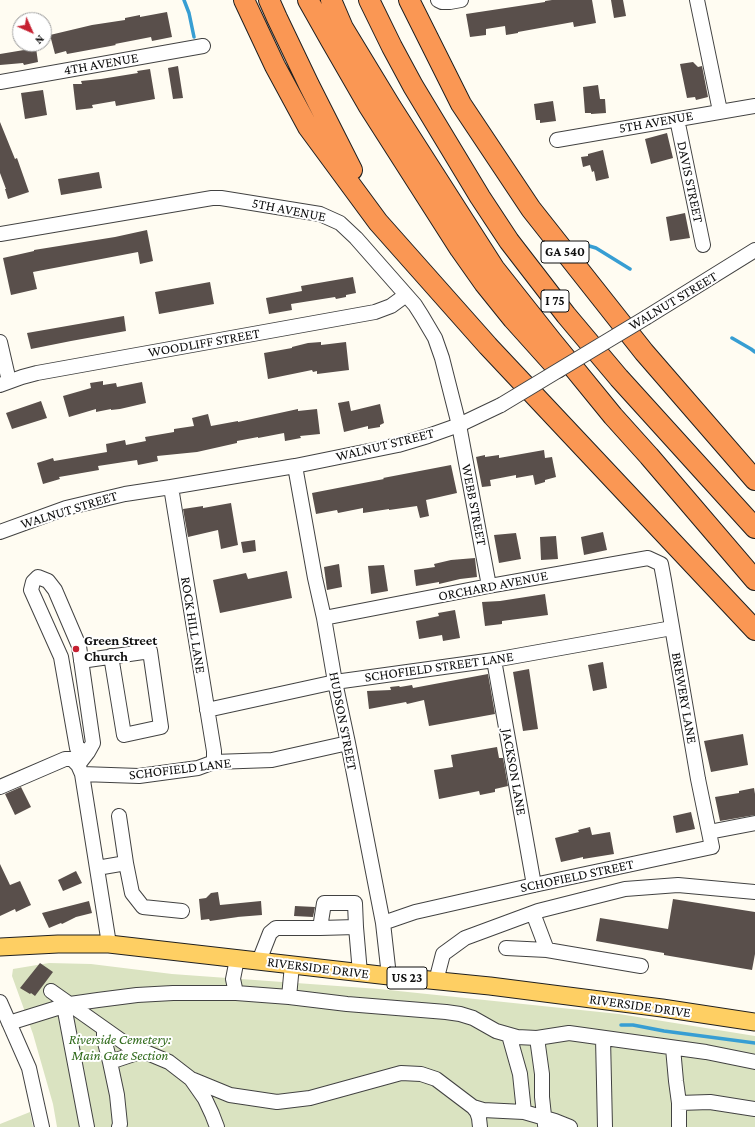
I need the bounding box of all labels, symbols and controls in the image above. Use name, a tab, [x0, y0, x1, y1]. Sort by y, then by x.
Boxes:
north arrow	[12, 12, 52, 52]
text: N	[33, 33, 47, 47]
street label: 4TH AVENUE	[62, 49, 140, 79]
street label: 5TH AVENUE	[618, 107, 694, 137]
street label: DAVIS STREET	[673, 140, 707, 224]
street label: 5TH AVENUE	[251, 195, 327, 225]
road number: GA 540	[541, 241, 589, 263]
street label: WALNUT STREET	[626, 268, 720, 334]
road number: I 75	[541, 290, 569, 312]
street label: WOODLIFF STREET	[147, 325, 261, 361]
street label: WALNUT STREET	[334, 425, 436, 465]
street label: WEBB STREET	[458, 463, 490, 547]
street label: WALNUT STREET	[19, 487, 119, 533]
street label: ORCHARD AVENUE	[437, 567, 549, 605]
street label: ROCK HILL LANE	[177, 575, 209, 675]
place label: Green Street Church	[84, 633, 157, 666]
marker: Green Street Church	[71, 644, 81, 654]
street label: SCHOFIELD STREET LANE	[364, 648, 514, 686]
street label: BREWERY LANE	[668, 651, 700, 745]
street label: HUDSON STREET	[325, 670, 361, 772]
street label: JACKSON LANE	[498, 727, 530, 817]
street label: SCHOFIELD LANE	[128, 754, 232, 784]
street label: SCHOFIELD STREET	[519, 856, 635, 896]
street label: RIVERSIDE DRIVE	[266, 953, 370, 983]
road number: US 23	[387, 967, 427, 989]
street label: RIVERSIDE DRIVE	[588, 991, 692, 1021]
park label: Riverside Cemetery: Main Gate Section	[69, 1032, 171, 1064]

